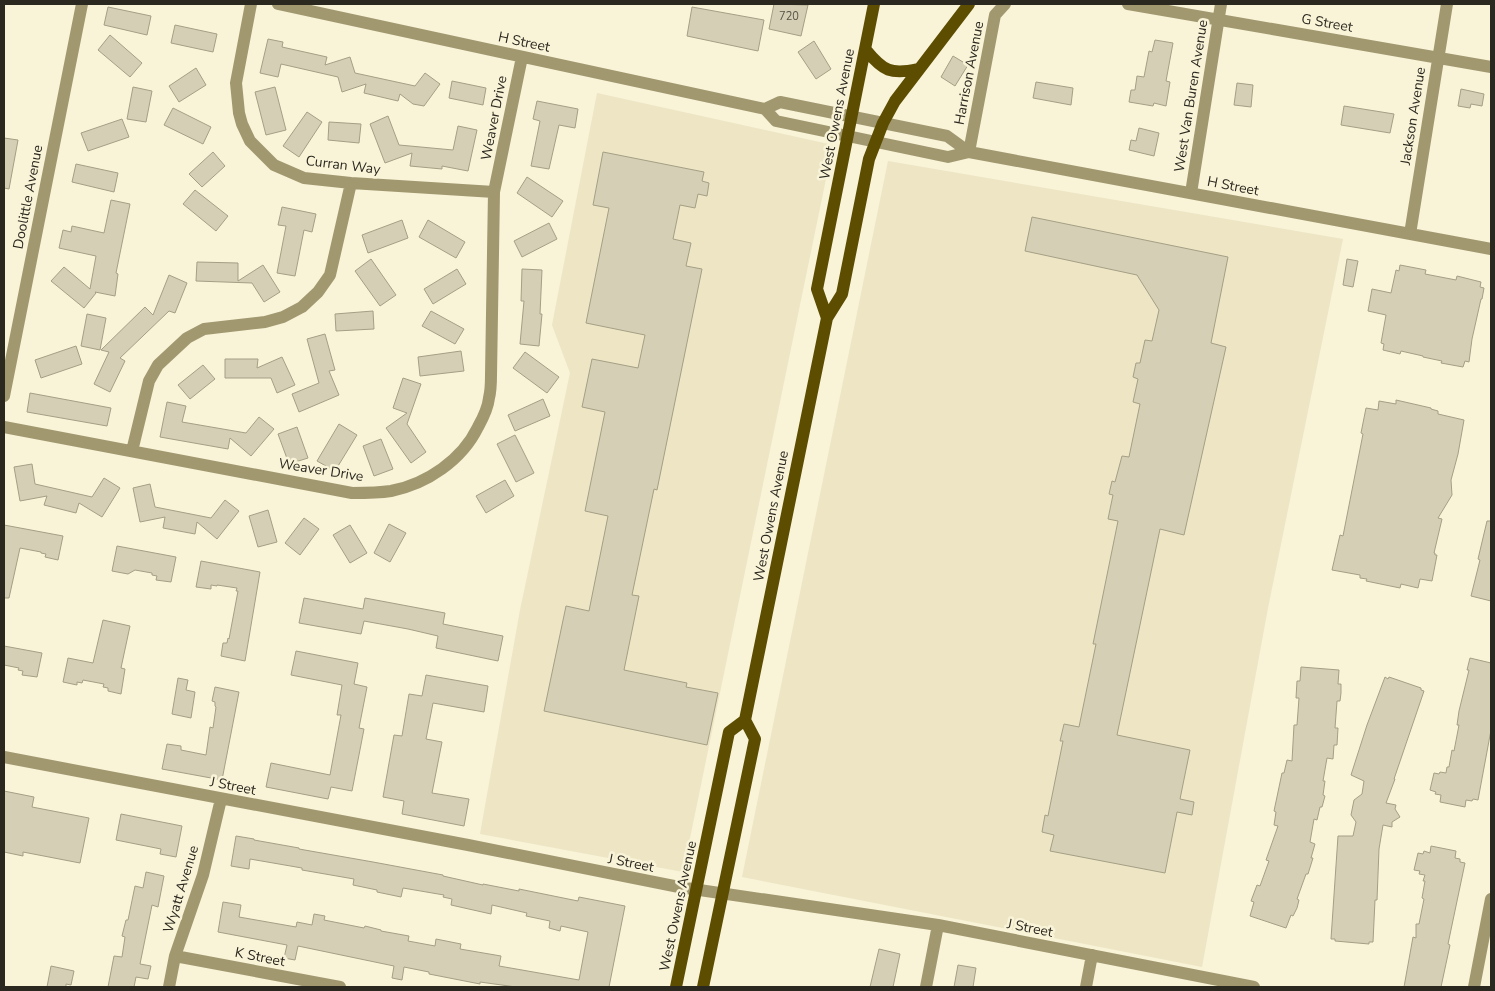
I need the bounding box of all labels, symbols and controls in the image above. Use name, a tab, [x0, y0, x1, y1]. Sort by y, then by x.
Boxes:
house number: 720	[779, 9, 799, 24]
street label: G Street	[1300, 9, 1354, 37]
street label: West Van Buren Avenue	[1170, 19, 1212, 173]
street label: Harrison Avenue	[950, 20, 988, 126]
street label: H Street	[496, 27, 552, 57]
street label: West Owens Avenue	[815, 47, 859, 181]
street label: Jackson Avenue	[1396, 66, 1430, 167]
street label: Weaver Drive	[476, 74, 512, 162]
street label: Doolittle Avenue	[9, 143, 47, 251]
street label: Curran Way	[305, 151, 382, 179]
street label: H Street	[1205, 172, 1261, 200]
street label: West Owens Avenue	[749, 449, 793, 583]
street label: Weaver Drive	[277, 454, 365, 486]
street label: J Street	[207, 772, 258, 800]
street label: West Owens Avenue	[655, 839, 701, 973]
street label: Wyatt Avenue	[159, 843, 203, 935]
street label: J Street	[605, 849, 656, 877]
street label: J Street	[1004, 914, 1055, 942]
street label: K Street	[233, 943, 287, 971]

